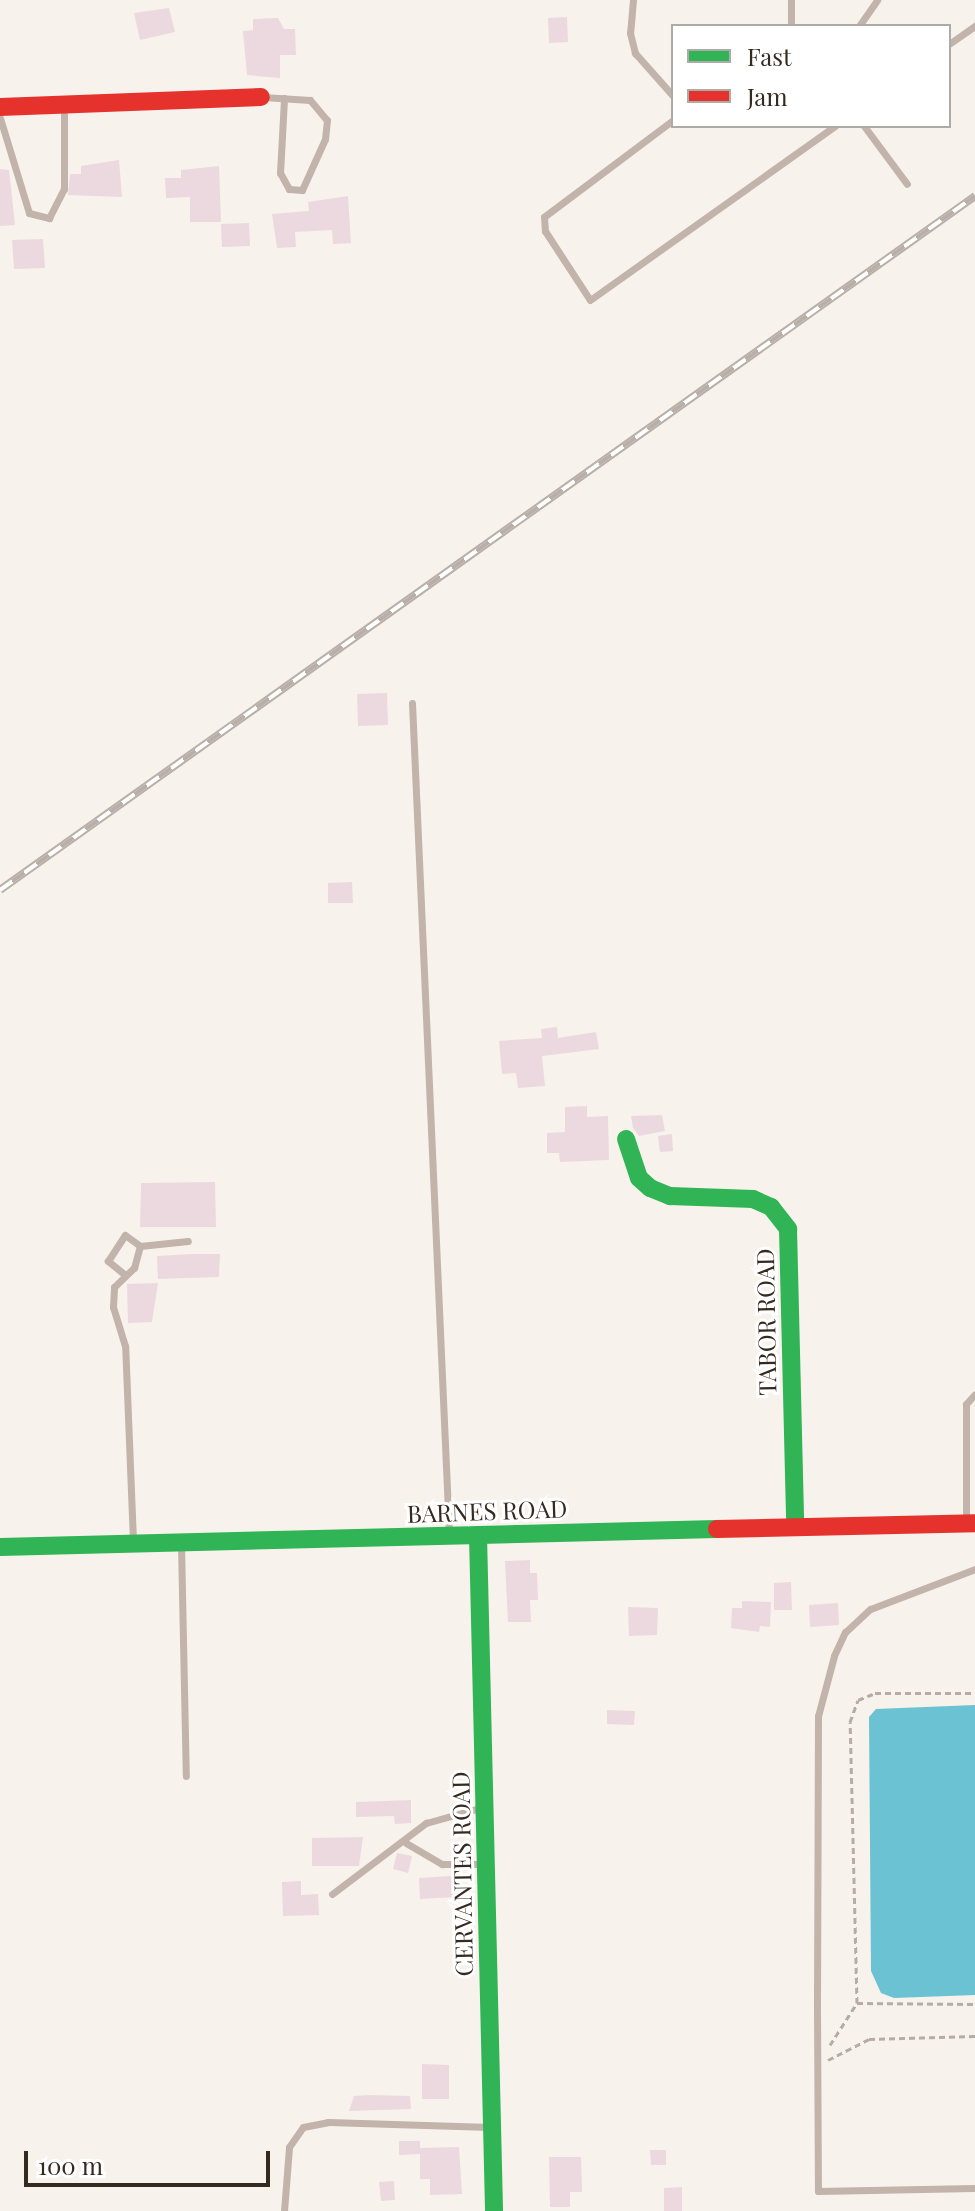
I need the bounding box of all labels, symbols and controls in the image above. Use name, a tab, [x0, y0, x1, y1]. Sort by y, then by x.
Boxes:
legend	[671, 24, 951, 128]
text: Fast	[747, 40, 792, 72]
text: Jam	[747, 80, 788, 112]
street label: TABOR ROAD	[750, 1248, 782, 1396]
street label: BARNES ROAD	[406, 1494, 568, 1528]
street label: CERVANTES ROAD	[446, 1771, 478, 1977]
scale bar	[28, 2135, 274, 2185]
text: 100 m	[38, 2149, 103, 2181]

